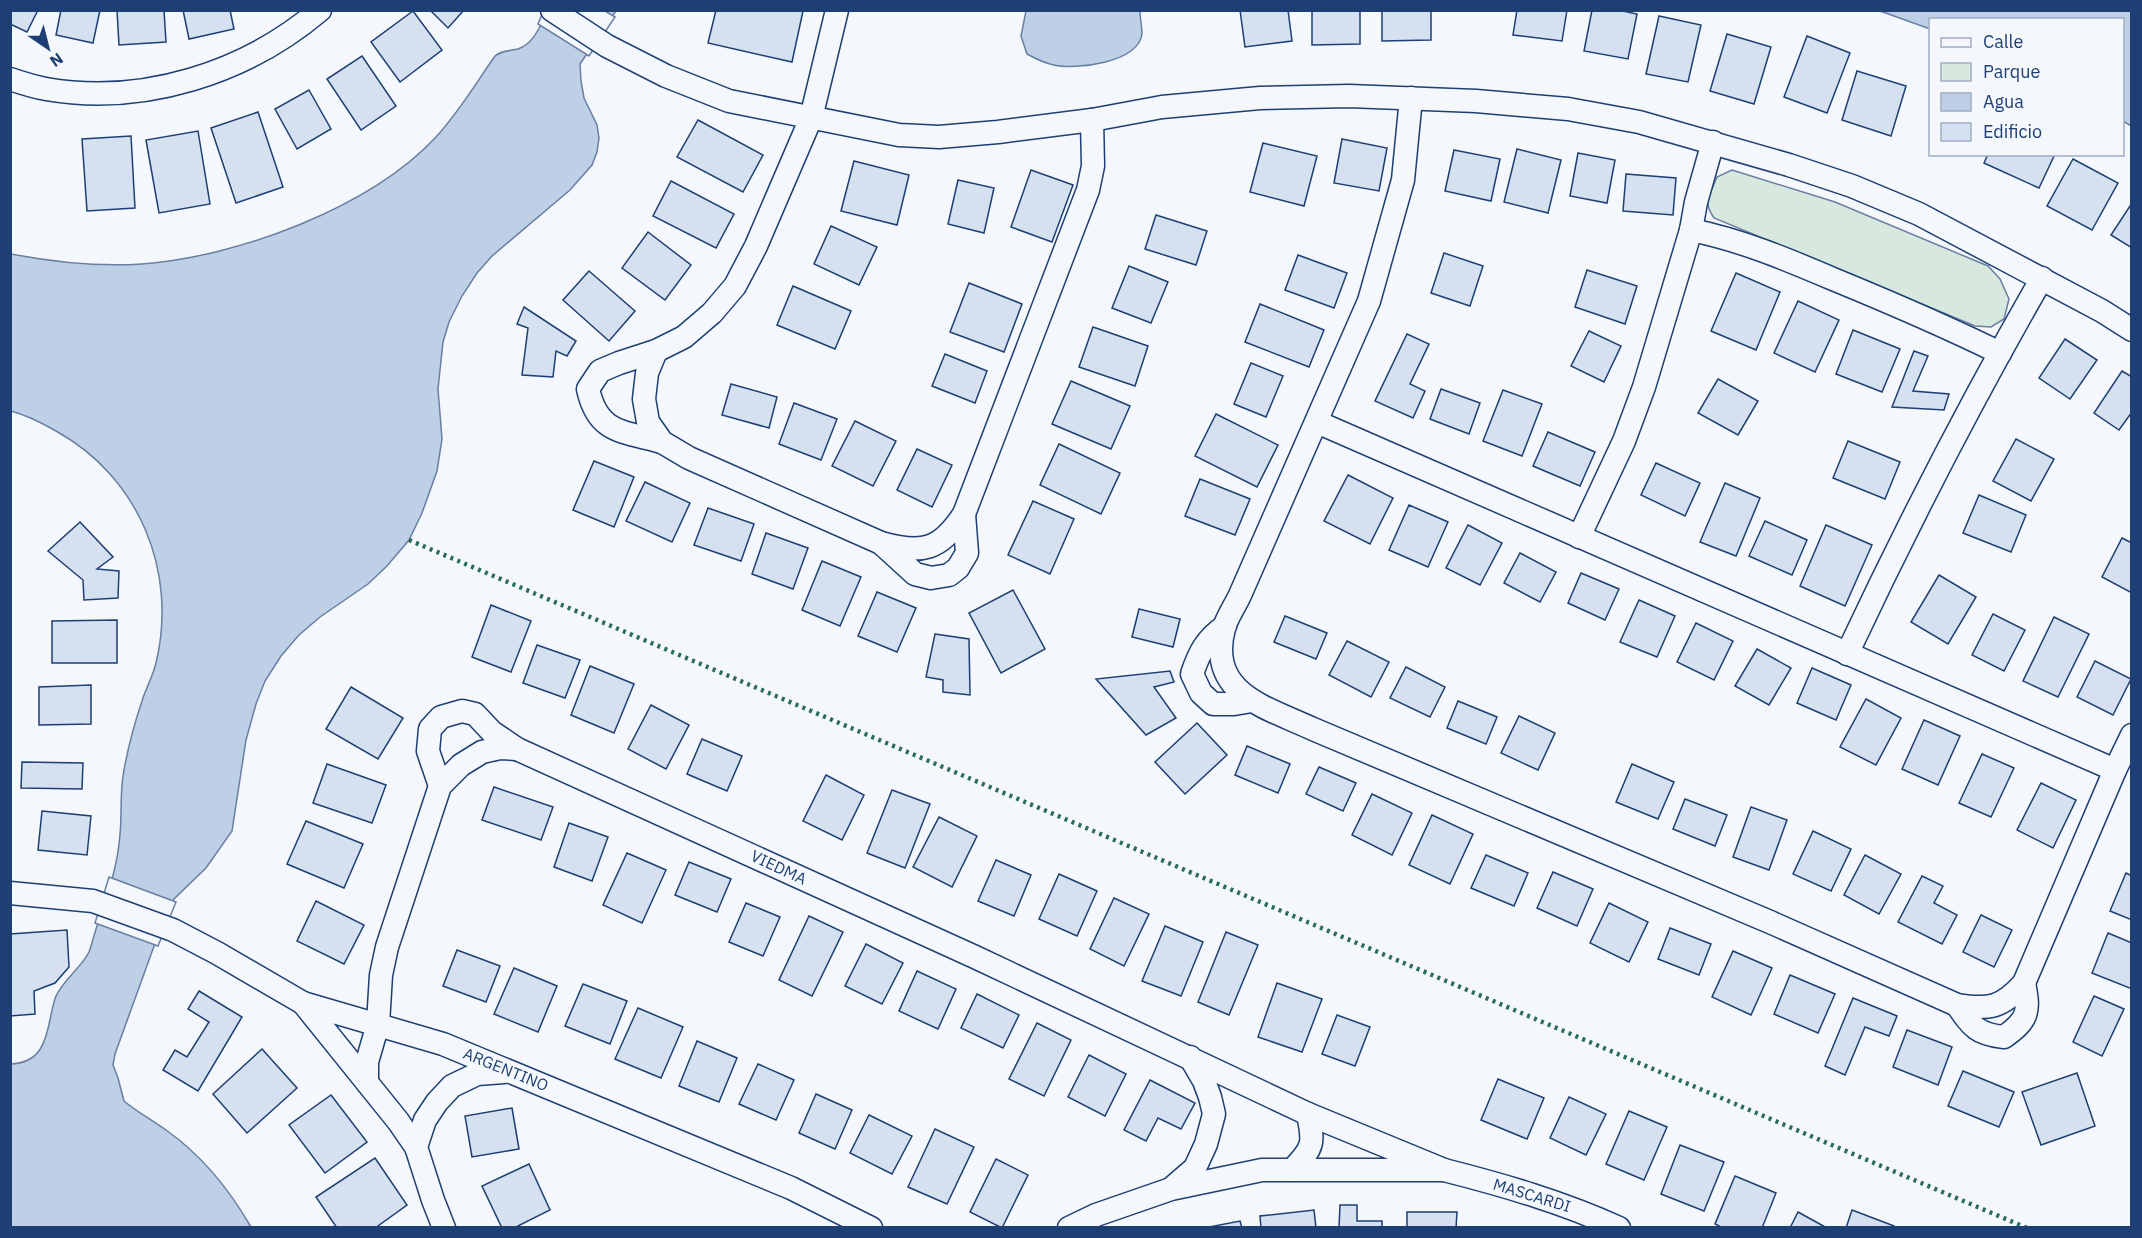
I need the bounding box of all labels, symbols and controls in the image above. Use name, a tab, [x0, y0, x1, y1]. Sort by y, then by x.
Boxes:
north arrow	[18, 18, 78, 78]
legend	[1929, 18, 2124, 156]
text: Calle	[1983, 30, 2023, 53]
text: N	[46, 49, 67, 72]
text: Parque	[1983, 60, 2041, 83]
text: Agua	[1983, 90, 2024, 113]
text: Edificio	[1983, 120, 2042, 143]
street label: VIEDMA	[748, 845, 810, 889]
street label: ARGENTINO	[460, 1043, 552, 1095]
street label: MASCARDI	[1491, 1174, 1573, 1216]

